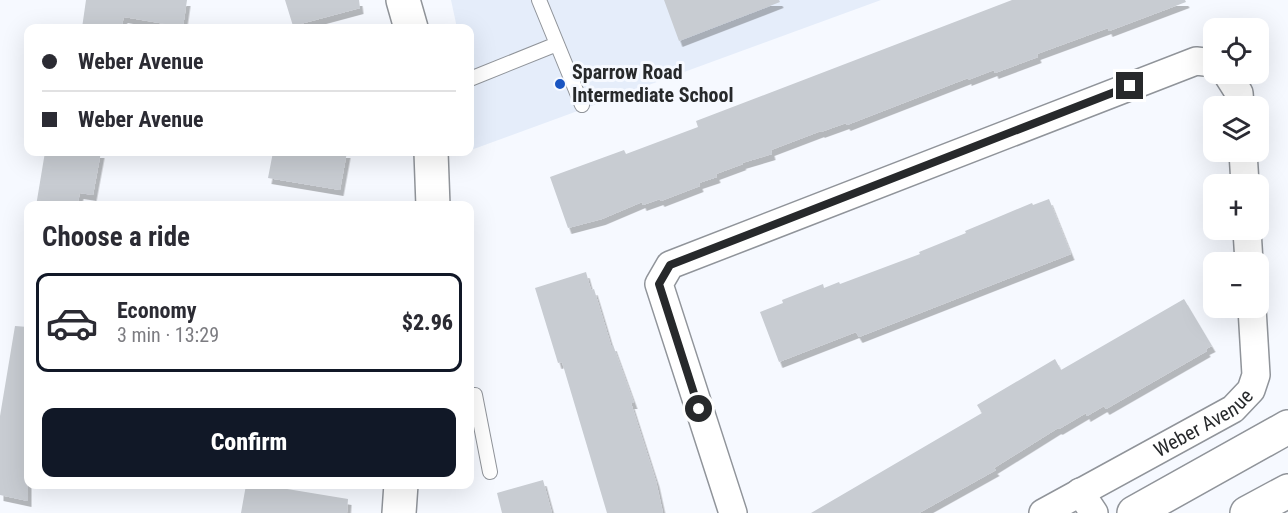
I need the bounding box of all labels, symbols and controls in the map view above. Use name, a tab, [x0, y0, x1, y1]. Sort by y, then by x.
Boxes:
map controls	[1203, 18, 1269, 318]
button: locate	[1203, 18, 1269, 84]
text: Weber Avenue	[78, 49, 204, 74]
place label: Sparrow Road Intermediate School	[572, 60, 733, 107]
route end	[1116, 72, 1143, 99]
marker: Sparrow Road Intermediate School	[553, 77, 567, 91]
button: layers	[1203, 96, 1269, 162]
text: Weber Avenue	[78, 107, 204, 132]
button: +	[1203, 174, 1269, 240]
text: Choose a ride	[42, 221, 190, 253]
button: −	[1203, 252, 1269, 318]
icon: car	[45, 296, 99, 350]
text: Economy	[117, 298, 197, 323]
text: $2.96	[402, 310, 453, 335]
text: 3 min · 13:29	[117, 323, 219, 347]
street label: Weber Avenue	[1150, 384, 1258, 462]
route start	[685, 395, 712, 422]
button: Confirm	[42, 408, 456, 477]

